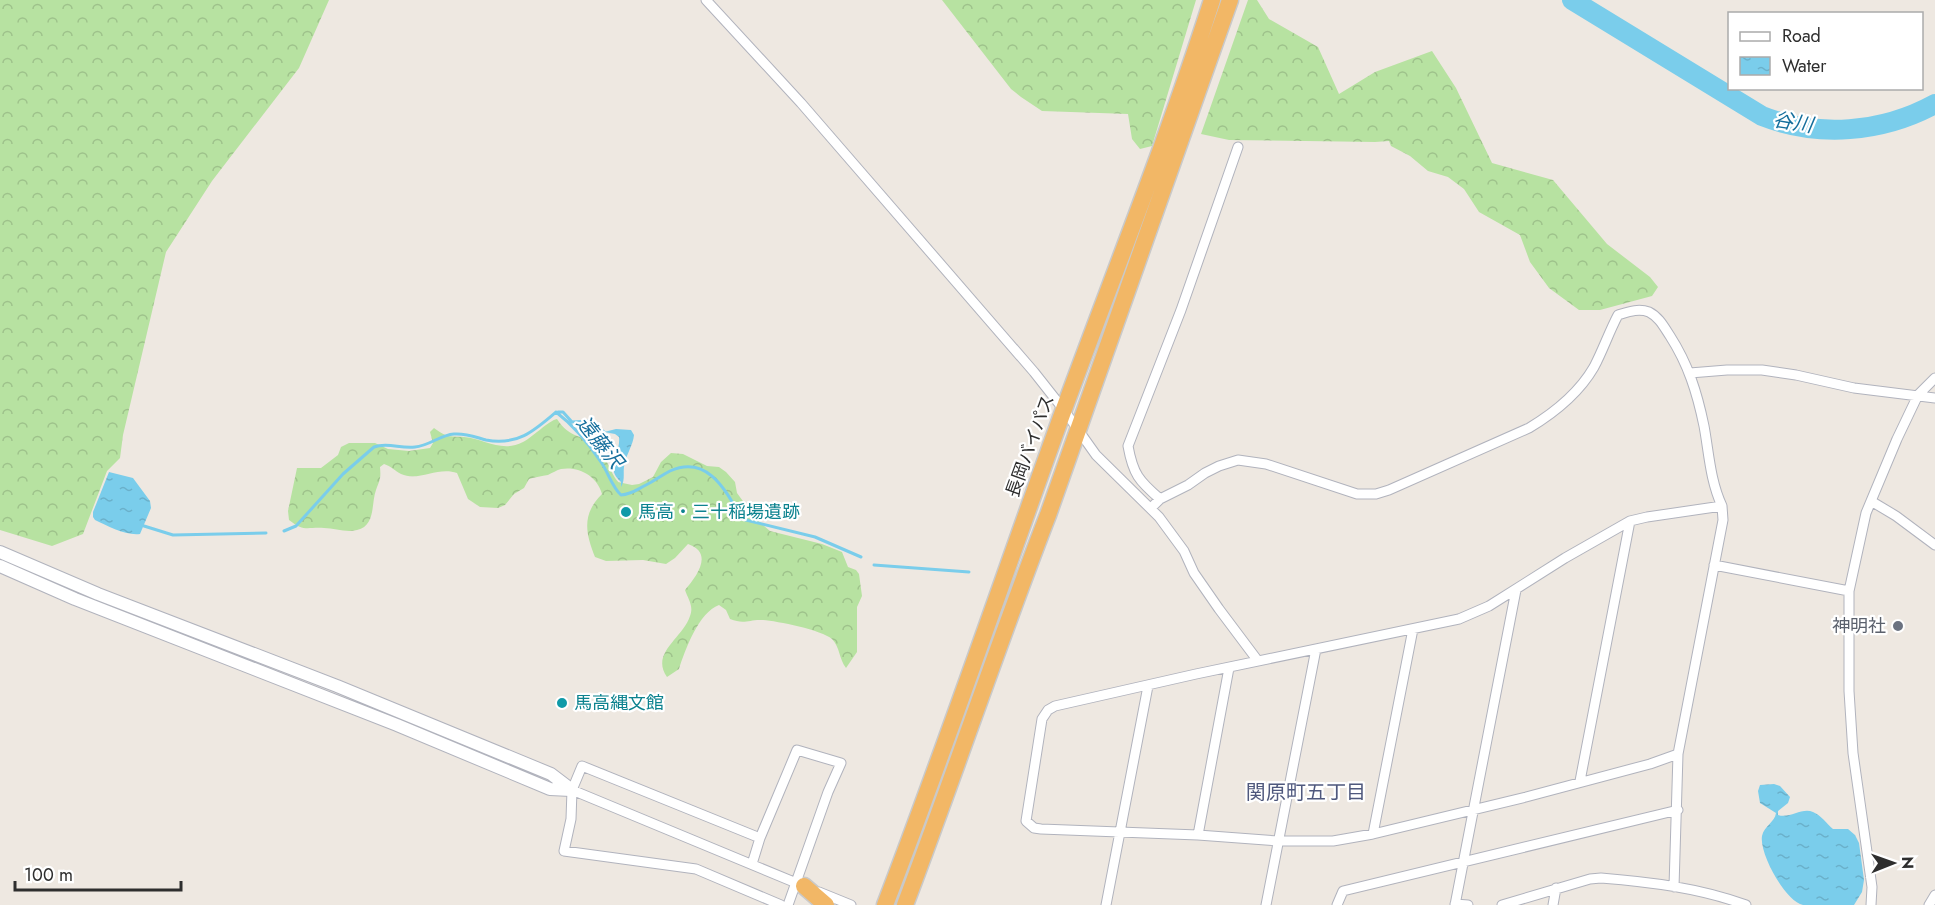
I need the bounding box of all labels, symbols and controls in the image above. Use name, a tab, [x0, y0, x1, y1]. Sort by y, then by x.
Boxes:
legend	[1728, 12, 1923, 90]
text: Road	[1782, 23, 1821, 49]
text: Water	[1782, 53, 1827, 79]
water label: 谷川	[1771, 105, 1817, 140]
street label: 長岡バイパス	[999, 391, 1061, 501]
water label: 遠藤沢	[569, 410, 632, 477]
place label: 馬高・三十稲場遺跡	[638, 499, 800, 525]
marker: 馬高・三十稲場遺跡	[619, 505, 633, 519]
place label: 神明社	[1832, 613, 1886, 639]
marker: 神明社	[1891, 619, 1905, 633]
place label: 馬高縄文館	[574, 690, 664, 716]
marker: 馬高縄文館	[555, 696, 569, 710]
district label: 関原町五丁目	[1246, 778, 1366, 807]
north arrow	[1863, 833, 1923, 893]
scale bar	[15, 854, 182, 892]
text: N	[1896, 856, 1919, 869]
text: 100 m	[24, 862, 73, 888]

